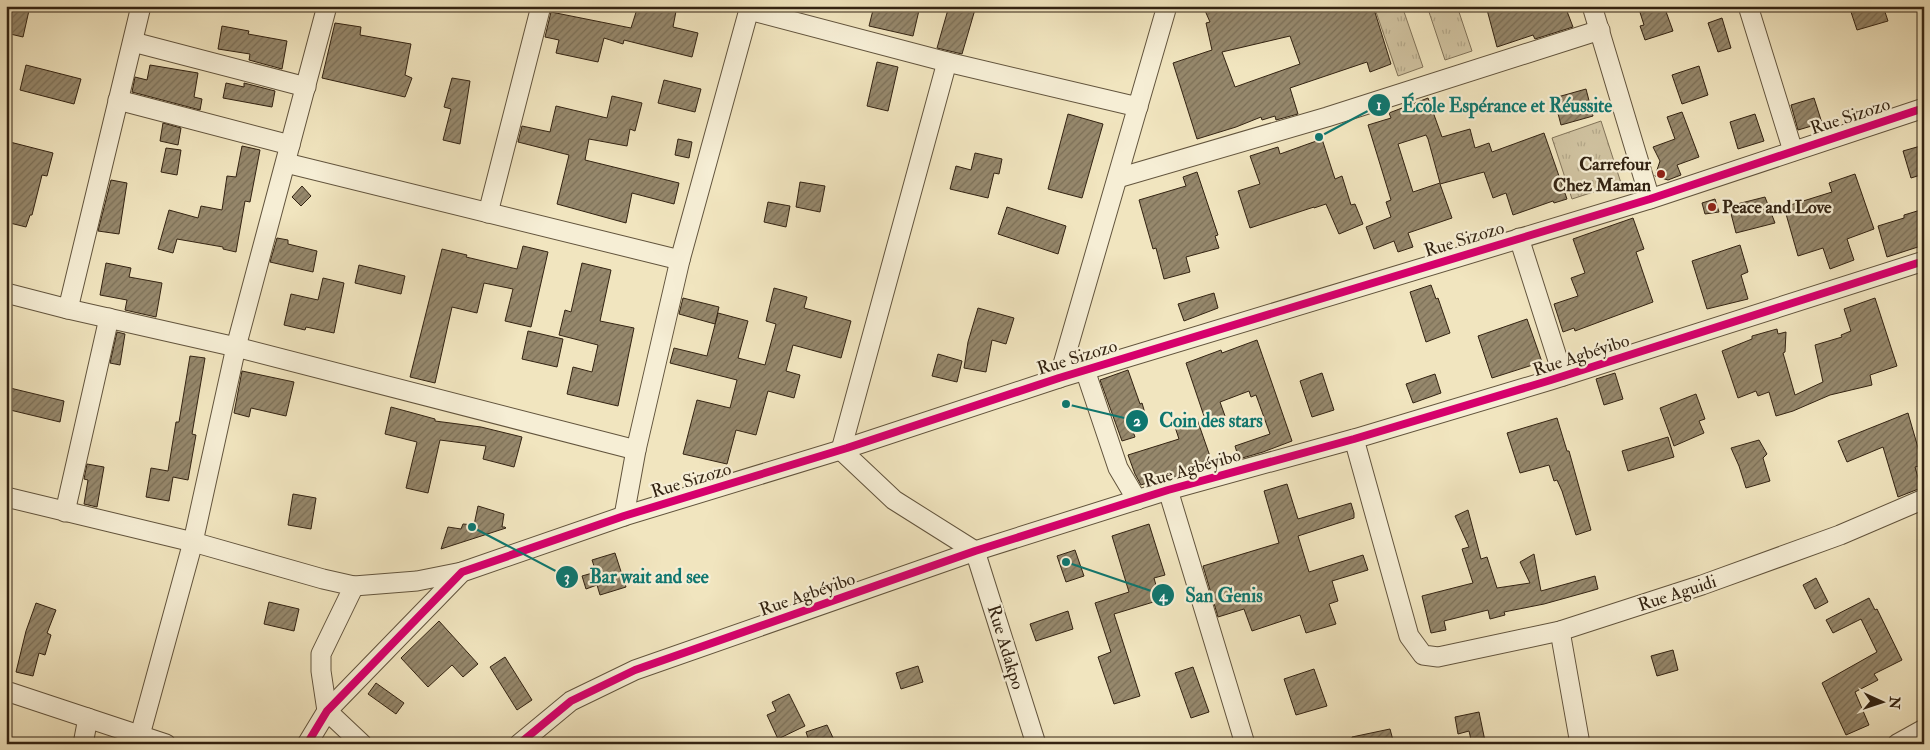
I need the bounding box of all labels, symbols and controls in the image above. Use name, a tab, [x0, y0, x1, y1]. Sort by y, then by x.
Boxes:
callout: École Espérance et Réussite	[1367, 88, 1622, 122]
text: École Espérance et Réussite	[1402, 92, 1612, 119]
street label: Rue Sizozo	[1807, 93, 1893, 140]
text: 1	[1376, 96, 1382, 115]
place label: Carrefour Chez Maman	[1553, 153, 1652, 197]
marker: Carrefour Chez Maman	[1655, 168, 1667, 180]
place label: Peace and Love	[1722, 196, 1832, 219]
marker: Peace and Love	[1706, 201, 1718, 213]
street label: Rue Sizozo	[1421, 216, 1507, 263]
street label: Rue Agbéyibo	[1530, 329, 1633, 382]
street label: Rue Sizozo	[1034, 334, 1120, 381]
callout: Coin des stars	[1125, 404, 1273, 438]
text: Coin des stars	[1159, 409, 1263, 433]
text: 2	[1133, 412, 1141, 431]
street label: Rue Agbéyibo	[1141, 444, 1244, 493]
street label: Rue Sizozo	[648, 457, 734, 504]
callout: Bar wait and see	[555, 560, 719, 594]
text: Bar wait and see	[589, 565, 709, 589]
street label: Rue Agbéyibo	[756, 567, 859, 622]
text: 3	[564, 568, 570, 587]
street label: Rue Aguidi	[1635, 570, 1720, 617]
callout: San Genis	[1151, 578, 1273, 612]
text: San Genis	[1185, 584, 1263, 608]
text: 4	[1158, 587, 1168, 606]
street label: Rue Adakpo	[982, 602, 1029, 693]
north arrow	[1858, 678, 1908, 728]
text: N	[1886, 695, 1903, 710]

